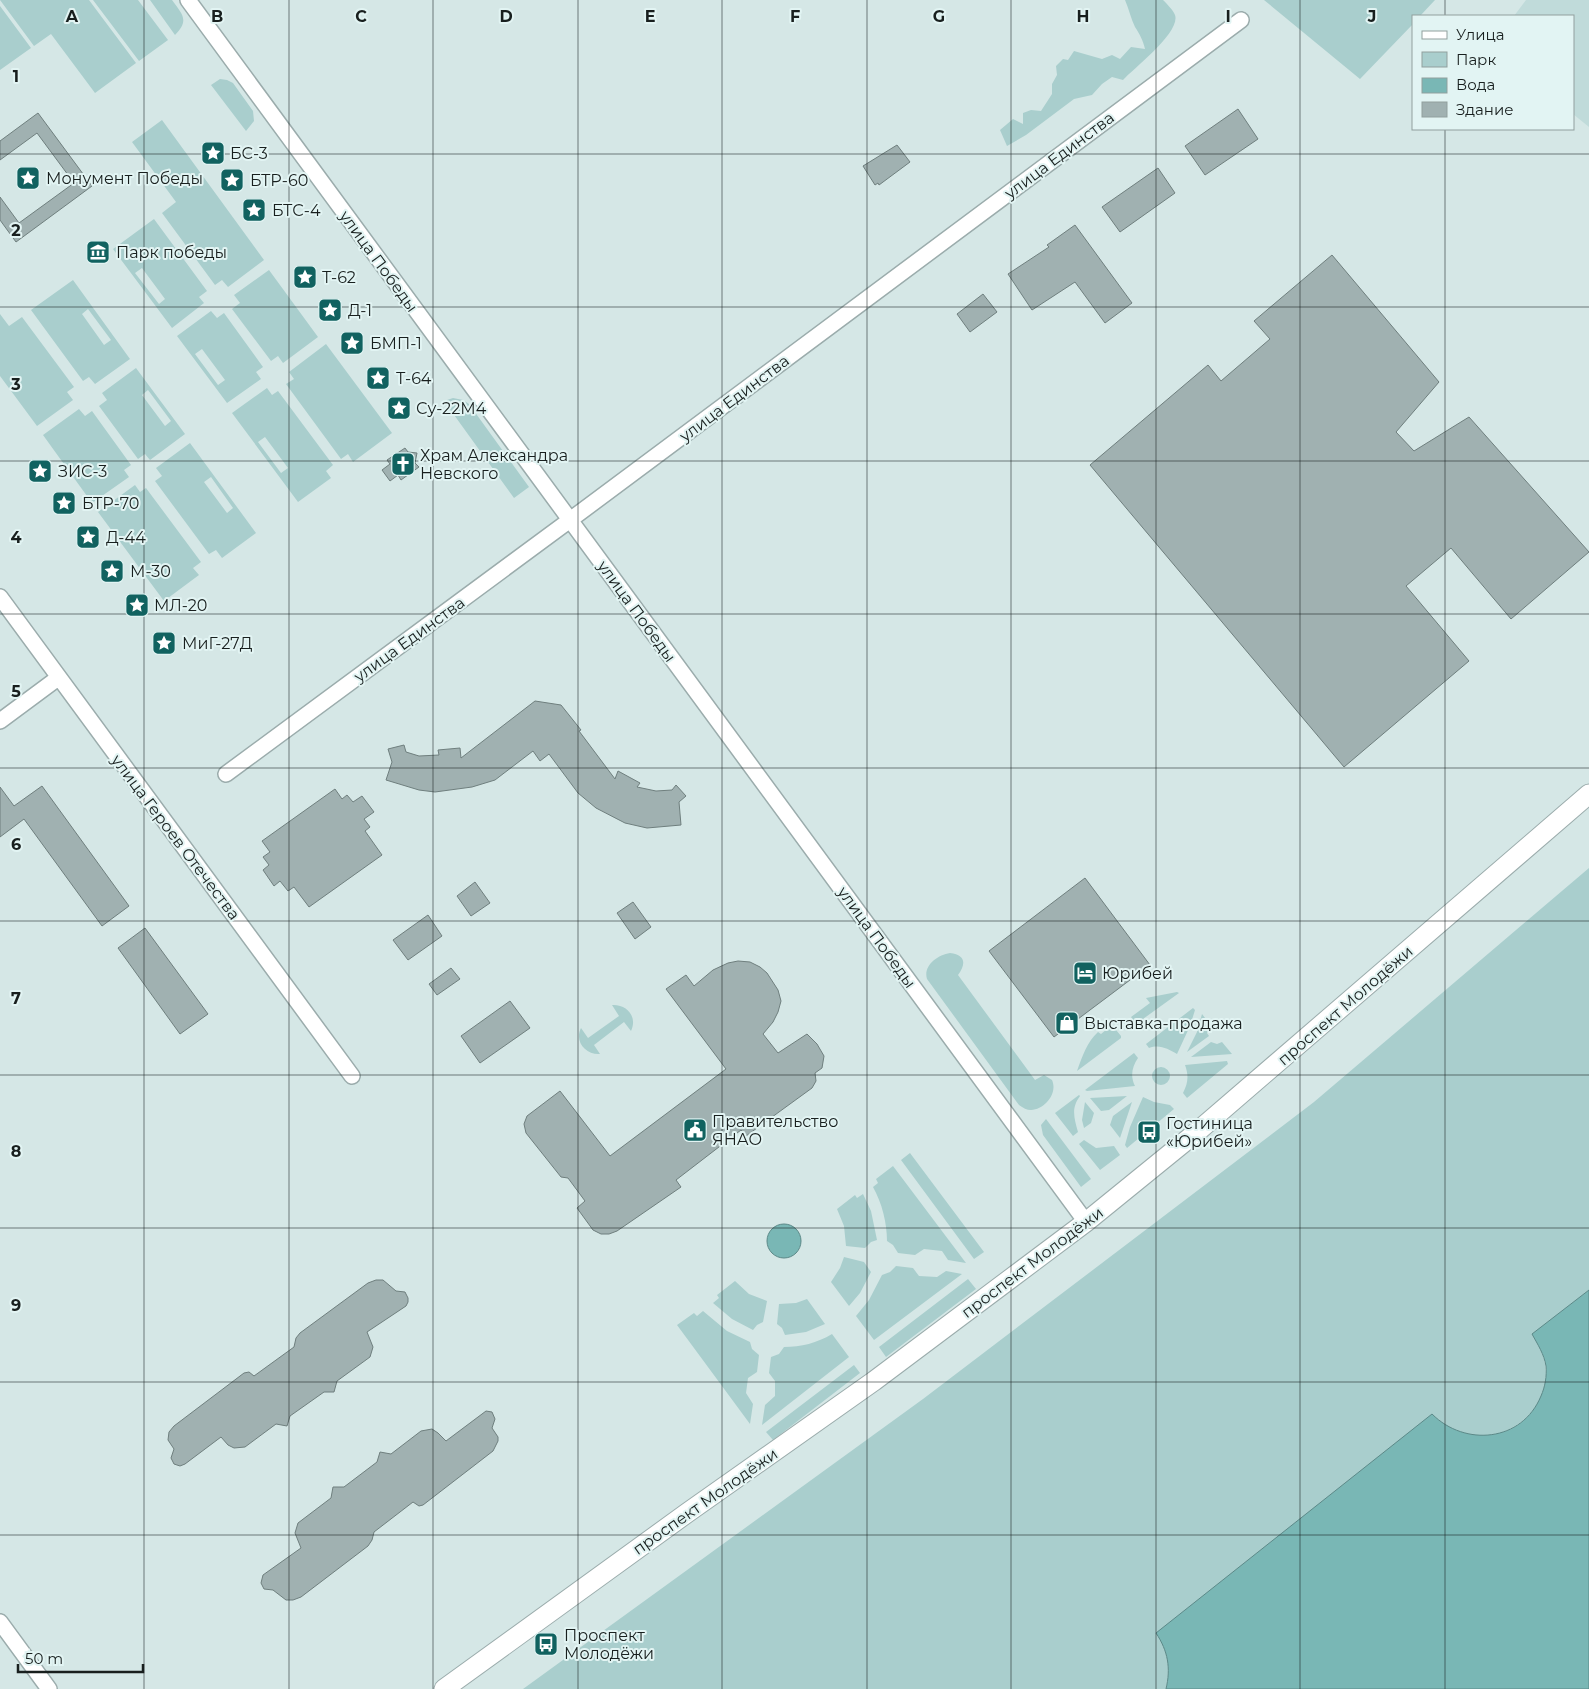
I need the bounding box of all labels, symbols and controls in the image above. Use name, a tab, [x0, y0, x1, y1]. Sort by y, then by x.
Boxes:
text: A	[65, 7, 79, 26]
text: B	[211, 7, 223, 26]
text: C	[355, 7, 367, 26]
text: D	[499, 7, 513, 26]
text: E	[645, 7, 655, 26]
text: F	[790, 7, 800, 26]
text: G	[933, 7, 945, 26]
text: H	[1077, 7, 1089, 26]
text: I	[1225, 7, 1231, 26]
text: J	[1367, 7, 1376, 26]
legend	[1412, 15, 1574, 130]
text: Улица	[1456, 25, 1504, 44]
text: Парк	[1456, 50, 1496, 69]
text: 1	[13, 67, 19, 86]
text: Вода	[1456, 75, 1495, 94]
text: Здание	[1456, 100, 1514, 119]
street label: улица Единства	[1000, 108, 1118, 203]
place icon: БС-3	[200, 140, 226, 166]
place label: БС-3	[230, 144, 268, 163]
place icon: Монумент Победы	[15, 165, 41, 191]
place icon: БТР-60	[219, 167, 245, 193]
place label: Монумент Победы	[46, 169, 203, 188]
place label: БТР-60	[250, 171, 308, 190]
place icon: БТС-4	[241, 197, 267, 223]
place label: БТС-4	[272, 201, 321, 220]
street label: улица Победы	[335, 206, 422, 316]
text: 2	[11, 221, 21, 240]
museum icon: Парк победы	[85, 239, 111, 265]
place label: Парк победы	[116, 243, 227, 262]
place icon: Т-62	[292, 264, 318, 290]
place label: Т-62	[322, 268, 356, 287]
place icon: Д-1	[317, 297, 343, 323]
place label: Д-1	[348, 301, 372, 320]
place icon: БМП-1	[339, 330, 365, 356]
place label: БМП-1	[370, 334, 422, 353]
street label: улица Единства	[675, 351, 793, 446]
place icon: Т-64	[365, 365, 391, 391]
place label: Т-64	[396, 369, 432, 388]
text: 3	[10, 375, 21, 394]
place icon: Су-22М4	[386, 395, 412, 421]
place label: Су-22М4	[416, 399, 487, 418]
place label: Храм Александра Невского	[420, 446, 568, 483]
church icon: Храм Александра Невского	[390, 451, 416, 477]
place icon: ЗИС-3	[27, 458, 53, 484]
place label: ЗИС-3	[58, 462, 107, 481]
place icon: БТР-70	[51, 490, 77, 516]
place label: БТР-70	[82, 494, 139, 513]
place icon: Д-44	[75, 524, 101, 550]
text: 4	[10, 528, 22, 547]
place label: Д-44	[106, 528, 146, 547]
street label: улица Победы	[593, 556, 680, 666]
place icon: М-30	[99, 558, 125, 584]
place label: М-30	[130, 562, 171, 581]
place icon: МЛ-20	[124, 592, 150, 618]
street label: улица Единства	[349, 593, 468, 687]
place label: МЛ-20	[154, 596, 207, 615]
place icon: МиГ-27Д	[151, 630, 177, 656]
place label: МиГ-27Д	[182, 634, 253, 653]
text: 5	[11, 682, 21, 701]
street label: улица Героев Отечества	[107, 750, 244, 924]
text: 6	[11, 835, 21, 854]
street label: улица Победы	[833, 882, 920, 992]
street label: проспект Молодёжи	[1274, 942, 1417, 1069]
hotel icon: Юрибей	[1072, 960, 1098, 986]
place label: Юрибей	[1102, 964, 1173, 983]
text: 7	[11, 989, 21, 1008]
shop icon: Выставка-продажа	[1054, 1010, 1080, 1036]
place label: Выставка-продажа	[1084, 1014, 1243, 1033]
place label: Правительство ЯНАО	[712, 1112, 839, 1149]
place label: Гостиница «Юрибей»	[1166, 1114, 1253, 1151]
public building icon: Правительство ЯНАО	[682, 1117, 708, 1143]
bus stop icon: Гостиница «Юрибей»	[1136, 1119, 1162, 1145]
text: 8	[11, 1142, 21, 1161]
street label: проспект Молодёжи	[958, 1203, 1107, 1322]
text: 9	[11, 1296, 21, 1315]
street label: проспект Молодёжи	[629, 1444, 781, 1559]
place label: Проспект Молодёжи	[564, 1626, 654, 1663]
bus stop icon: Проспект Молодёжи	[533, 1631, 559, 1657]
scale bar	[18, 1642, 142, 1674]
text: 50 m	[25, 1649, 63, 1668]

